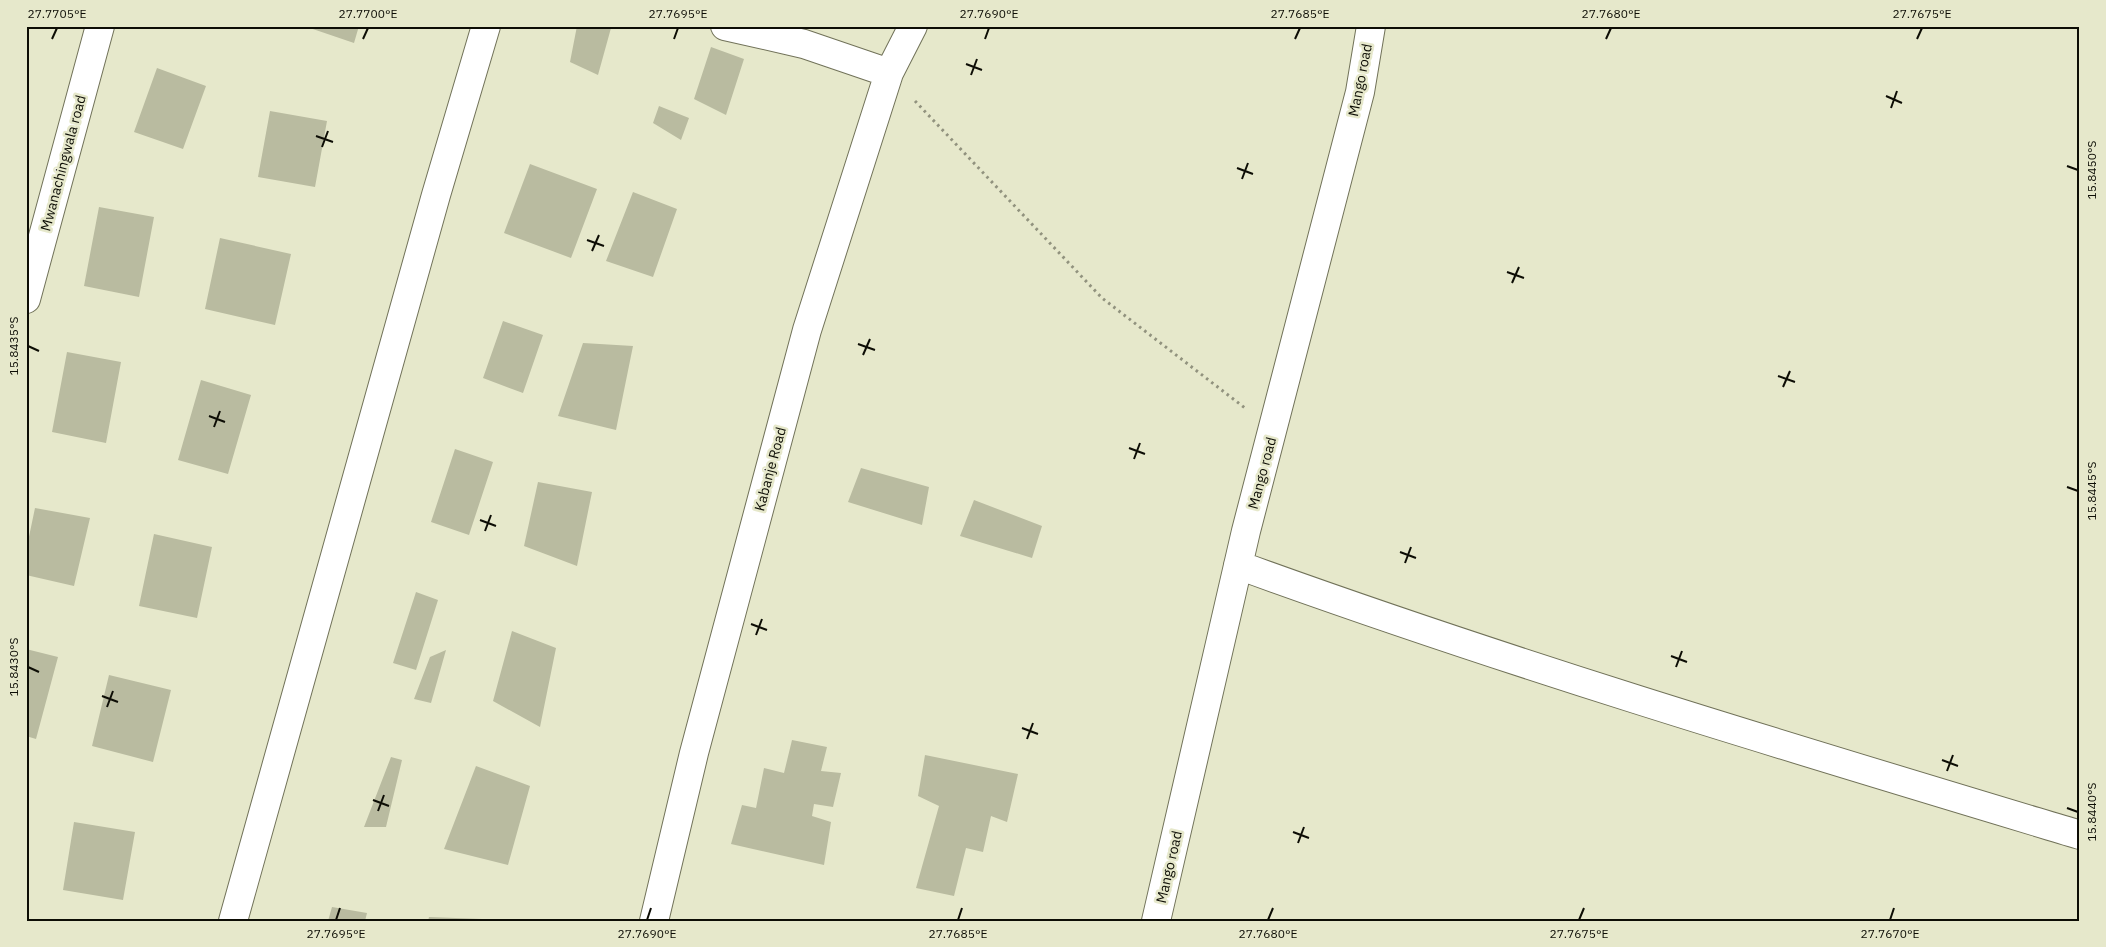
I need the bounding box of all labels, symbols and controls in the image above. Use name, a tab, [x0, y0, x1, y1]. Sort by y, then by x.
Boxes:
text: 27.7705°E	[27, 6, 87, 21]
text: 27.7700°E	[338, 6, 398, 21]
text: 27.7695°E	[648, 6, 708, 21]
text: 27.7690°E	[959, 6, 1019, 21]
text: 27.7685°E	[1270, 6, 1330, 21]
text: 27.7680°E	[1581, 6, 1641, 21]
text: 27.7675°E	[1892, 6, 1952, 21]
street label: Mango road	[1344, 42, 1376, 118]
street label: Mwanachingwala road	[36, 93, 90, 233]
text: 15.8450°S	[2084, 140, 2099, 200]
text: 15.8435°S	[6, 316, 21, 376]
street label: Kabanje Road	[750, 425, 790, 513]
street label: Mango road	[1244, 435, 1280, 511]
text: 15.8445°S	[2084, 461, 2099, 521]
text: 15.8430°S	[6, 637, 21, 697]
text: 15.8440°S	[2084, 782, 2099, 842]
street label: Mango road	[1152, 829, 1186, 905]
text: 27.7695°E	[306, 926, 366, 941]
text: 27.7690°E	[617, 926, 677, 941]
text: 27.7685°E	[928, 926, 988, 941]
text: 27.7680°E	[1238, 926, 1298, 941]
text: 27.7675°E	[1549, 926, 1609, 941]
text: 27.7670°E	[1860, 926, 1920, 941]

